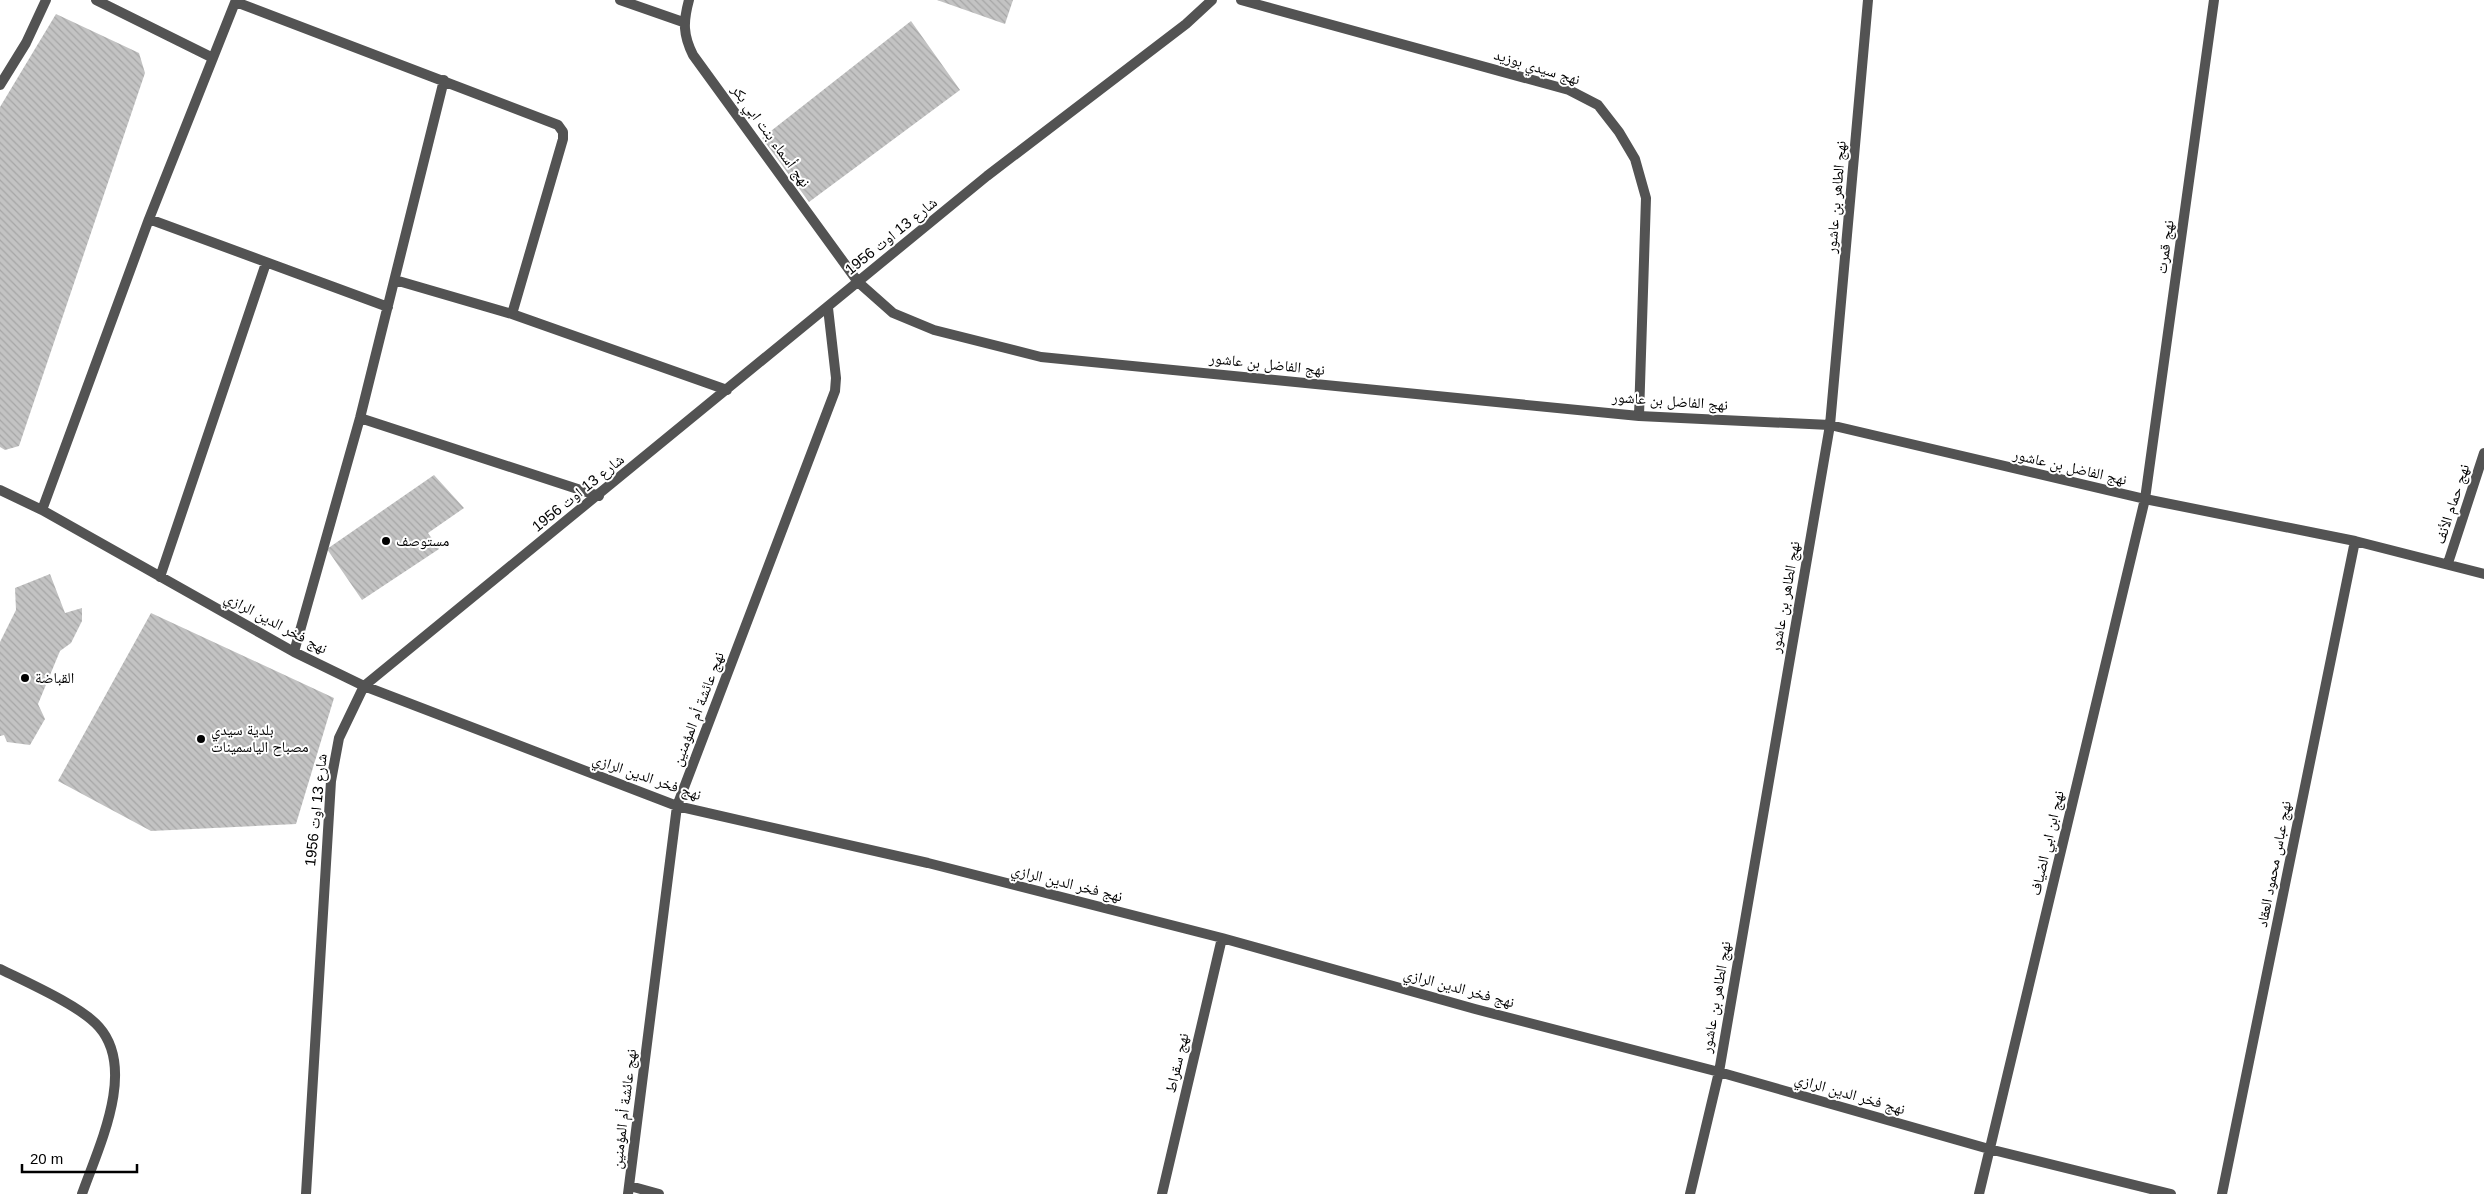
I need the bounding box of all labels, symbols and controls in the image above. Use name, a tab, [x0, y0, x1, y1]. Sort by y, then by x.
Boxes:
street label: نهج سيدي بوزيد	[1491, 45, 1582, 91]
street label: نهج أسماء بنت ابي بكر	[725, 80, 814, 192]
street label: نهج الطاهر بن عاشور	[1822, 140, 1851, 255]
street label: شارع 13 اوت 1956	[841, 193, 941, 279]
street label: نهج قمرت	[2152, 219, 2179, 275]
street label: نهج الفاضل بن عاشور	[1207, 349, 1326, 380]
street label: نهج الفاضل بن عاشور	[1610, 388, 1729, 415]
street label: نهج الفاضل بن عاشور	[2010, 445, 2129, 490]
street label: شارع 13 اوت 1956	[528, 450, 628, 536]
street label: نهج حمام الأنف	[2431, 462, 2474, 546]
place label: مستوصف	[396, 532, 449, 550]
marker: مستوصف	[380, 535, 392, 547]
street label: نهج الطاهر بن عاشور	[1766, 540, 1805, 655]
street label: نهج فخر الدين الرازي	[220, 588, 331, 660]
street label: نهج عائشة أم المؤمنين	[668, 649, 729, 769]
place label: القباضة	[35, 669, 74, 686]
marker: القباضة	[19, 672, 31, 684]
place label: بلدية سيدي مصباح الياسمينات	[211, 721, 309, 757]
marker: بلدية سيدي مصباح الياسمينات	[195, 733, 207, 745]
street label: نهج فخر الدين الرازي	[589, 750, 704, 807]
street label: شارع 13 اوت 1956	[301, 753, 332, 867]
street label: نهج ابن ابي الضياف	[2026, 789, 2071, 898]
street label: نهج عباس محمود العقاد	[2253, 799, 2296, 929]
street label: نهج فخر الدين الرازي	[1009, 860, 1124, 908]
street label: نهج الطاهر بن عاشور	[1697, 940, 1736, 1055]
street label: نهج فخر الدين الرازي	[1401, 965, 1516, 1014]
street label: نهج سقراط	[1161, 1031, 1194, 1095]
street label: نهج عائشة أم المؤمنين	[608, 1048, 641, 1170]
street label: نهج فخر الدين الرازي	[1792, 1070, 1907, 1121]
scale bar	[22, 1142, 138, 1174]
text: 20 m	[30, 1150, 63, 1167]

